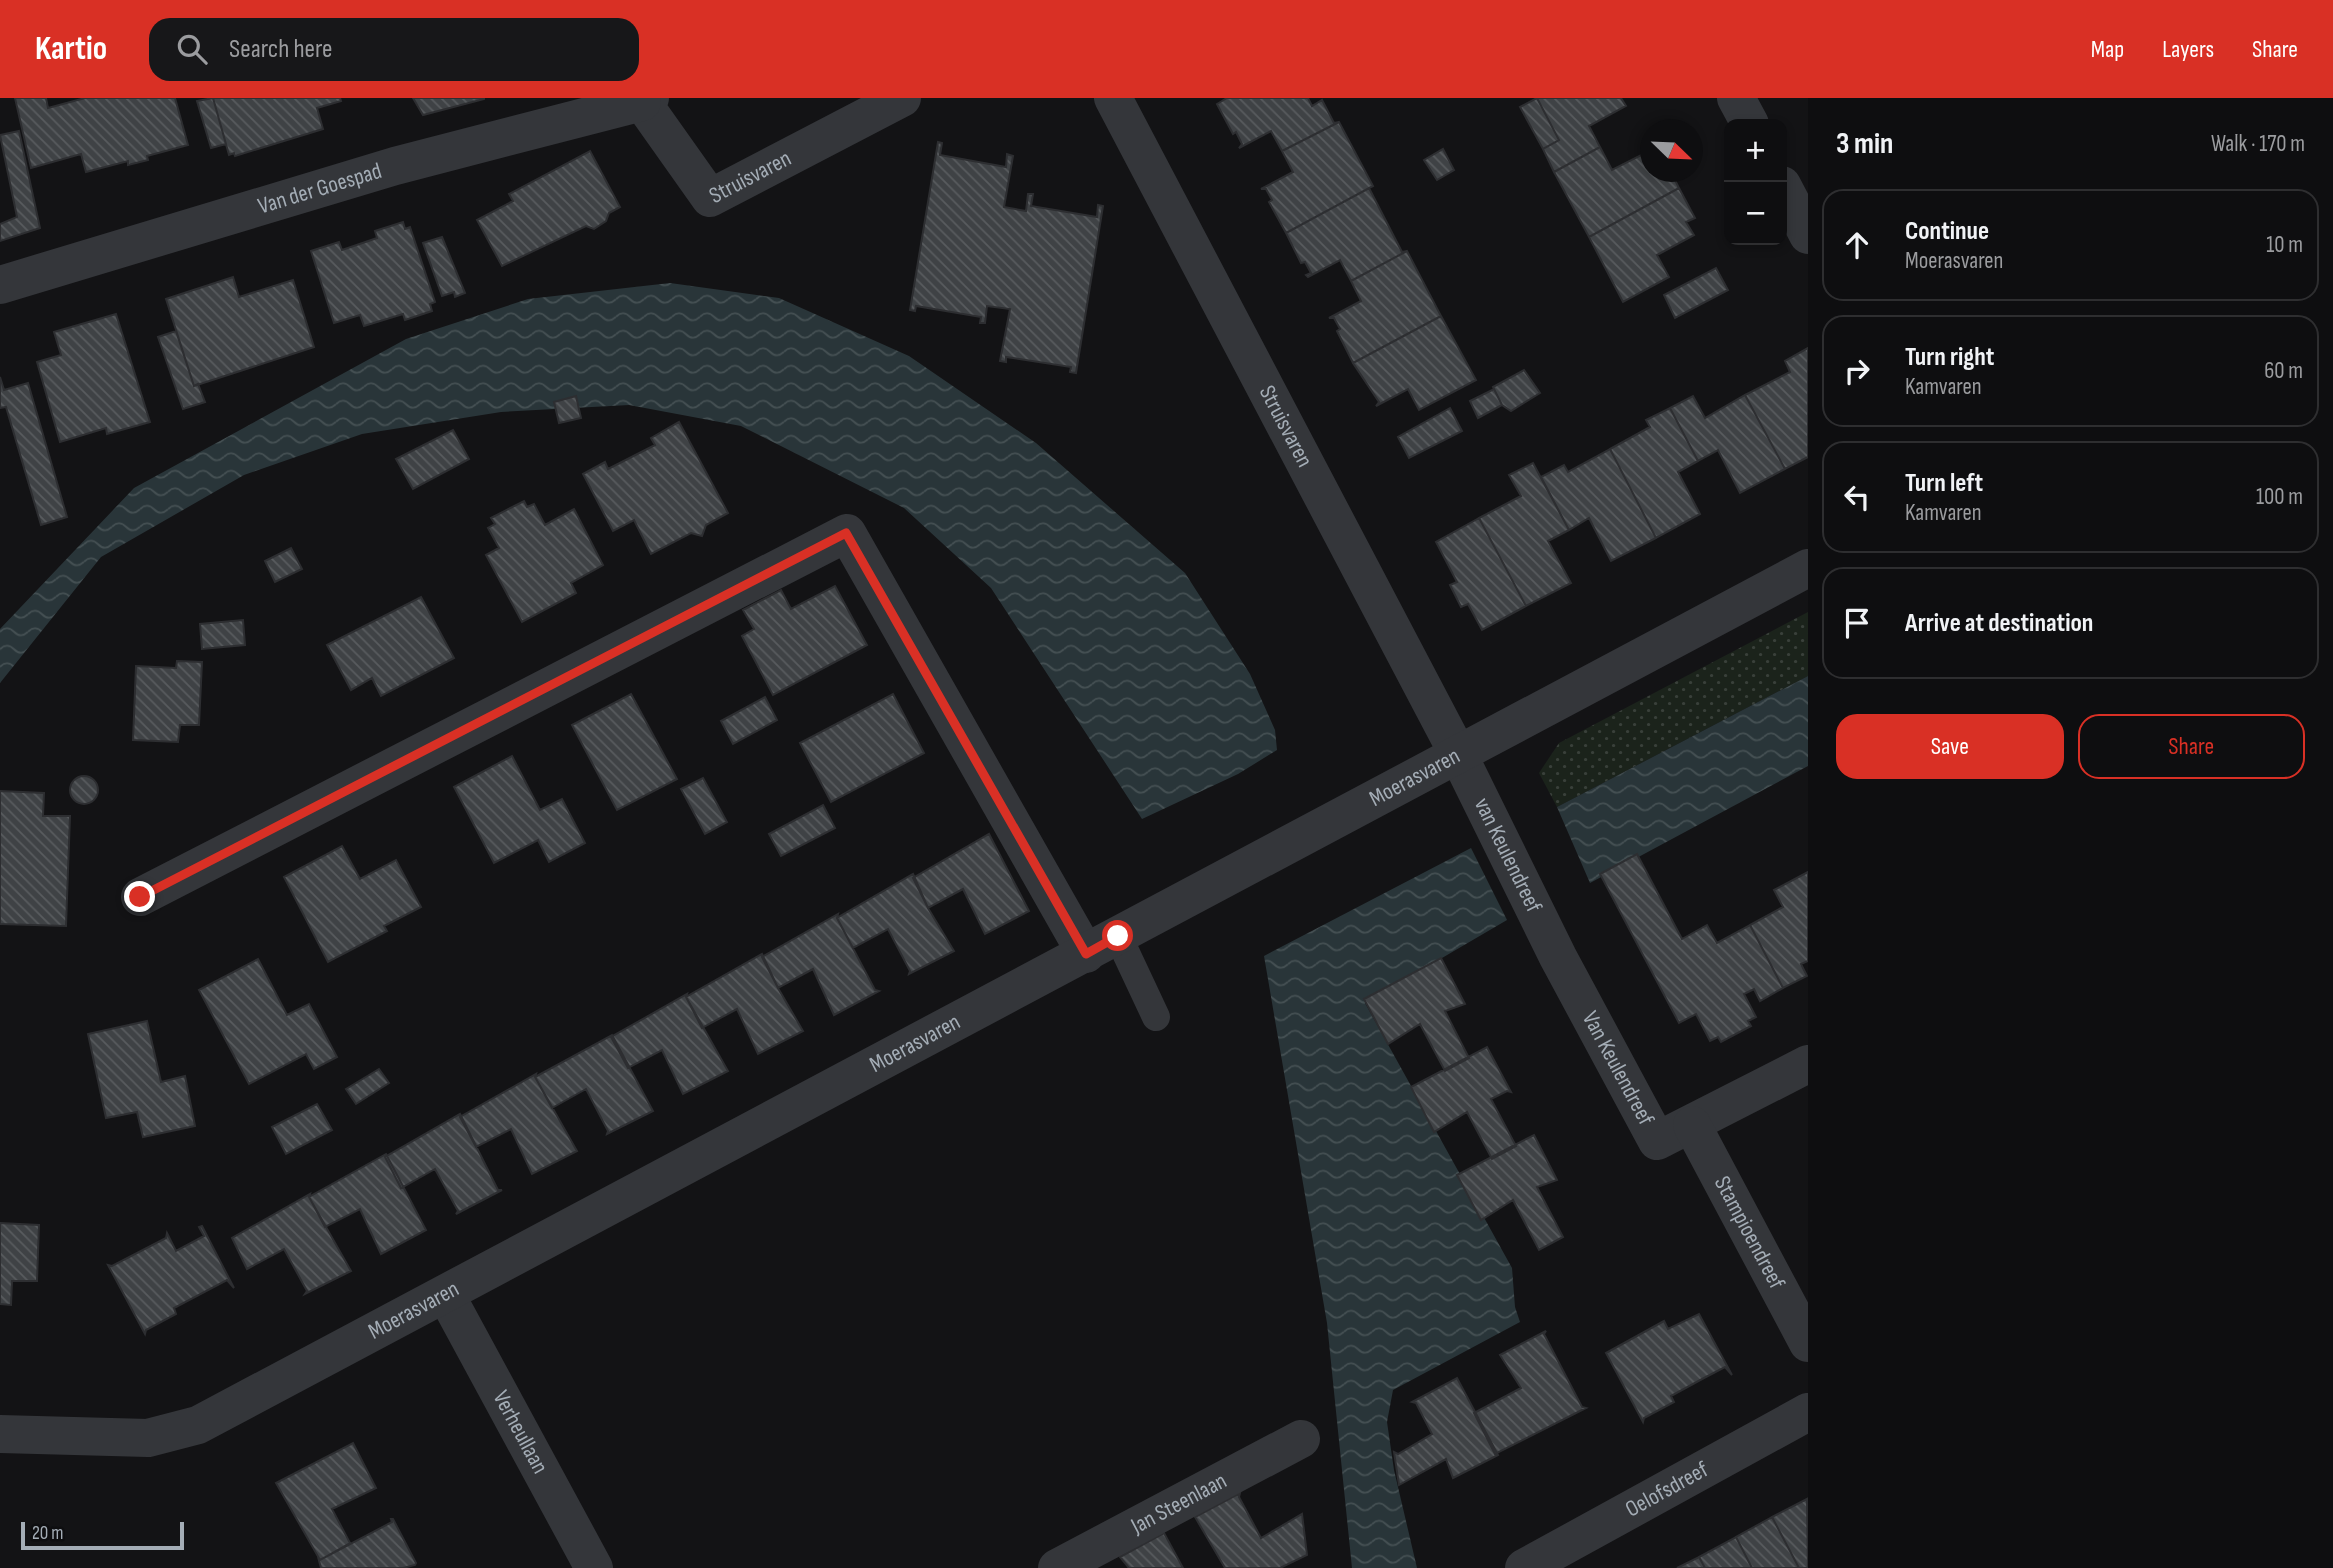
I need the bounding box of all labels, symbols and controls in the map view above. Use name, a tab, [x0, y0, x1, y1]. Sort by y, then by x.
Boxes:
search box	[149, 18, 639, 81]
text: Kartio	[35, 29, 107, 69]
icon: search	[173, 30, 211, 68]
text: Search here	[229, 34, 332, 65]
text: Map	[2091, 35, 2124, 64]
text: Layers	[2162, 35, 2214, 64]
text: Share	[2252, 35, 2298, 64]
north arrow	[1640, 119, 1703, 182]
map controls	[1724, 119, 1787, 245]
button: +	[1724, 119, 1787, 182]
text: 3 min	[1836, 126, 1893, 162]
text: Walk · 170 m	[2211, 130, 2305, 158]
street label: Struisvaren	[705, 144, 796, 210]
street label: Van der Goespad	[255, 157, 385, 220]
button: −	[1724, 182, 1787, 245]
text: Continue	[1905, 216, 1989, 247]
icon: ahead	[1838, 226, 1876, 264]
text: 10 m	[2266, 231, 2303, 259]
text: Moerasvaren	[1905, 247, 2003, 275]
text: Turn right	[1905, 342, 1994, 373]
icon: right	[1838, 352, 1876, 390]
text: 60 m	[2264, 357, 2303, 385]
text: Kamvaren	[1905, 373, 1982, 401]
street label: Struisvaren	[1253, 381, 1319, 472]
text: Turn left	[1905, 468, 1983, 499]
icon: left	[1838, 478, 1876, 516]
text: 100 m	[2256, 483, 2303, 511]
text: Kamvaren	[1905, 499, 1982, 527]
icon: arrive	[1838, 604, 1876, 642]
text: Arrive at destination	[1905, 608, 2093, 639]
button: Save	[1836, 714, 2064, 779]
button: Share	[2078, 714, 2305, 779]
street label: Moerasvaren	[1365, 742, 1465, 813]
street label: van Keulendreef	[1468, 793, 1548, 917]
route end	[124, 881, 155, 912]
route start	[1102, 920, 1133, 951]
street label: Van Keulendreef	[1576, 1007, 1660, 1131]
street label: Moerasvaren	[865, 1008, 965, 1079]
street label: Stampioendreef	[1708, 1171, 1791, 1294]
street label: Moerasvaren	[364, 1275, 464, 1346]
street label: Verheullaan	[487, 1386, 554, 1479]
street label: Oelofsdreef	[1621, 1455, 1713, 1524]
street label: Jan Steenlaan	[1126, 1467, 1232, 1541]
scale bar	[21, 1519, 184, 1551]
text: 20 m	[32, 1522, 64, 1545]

